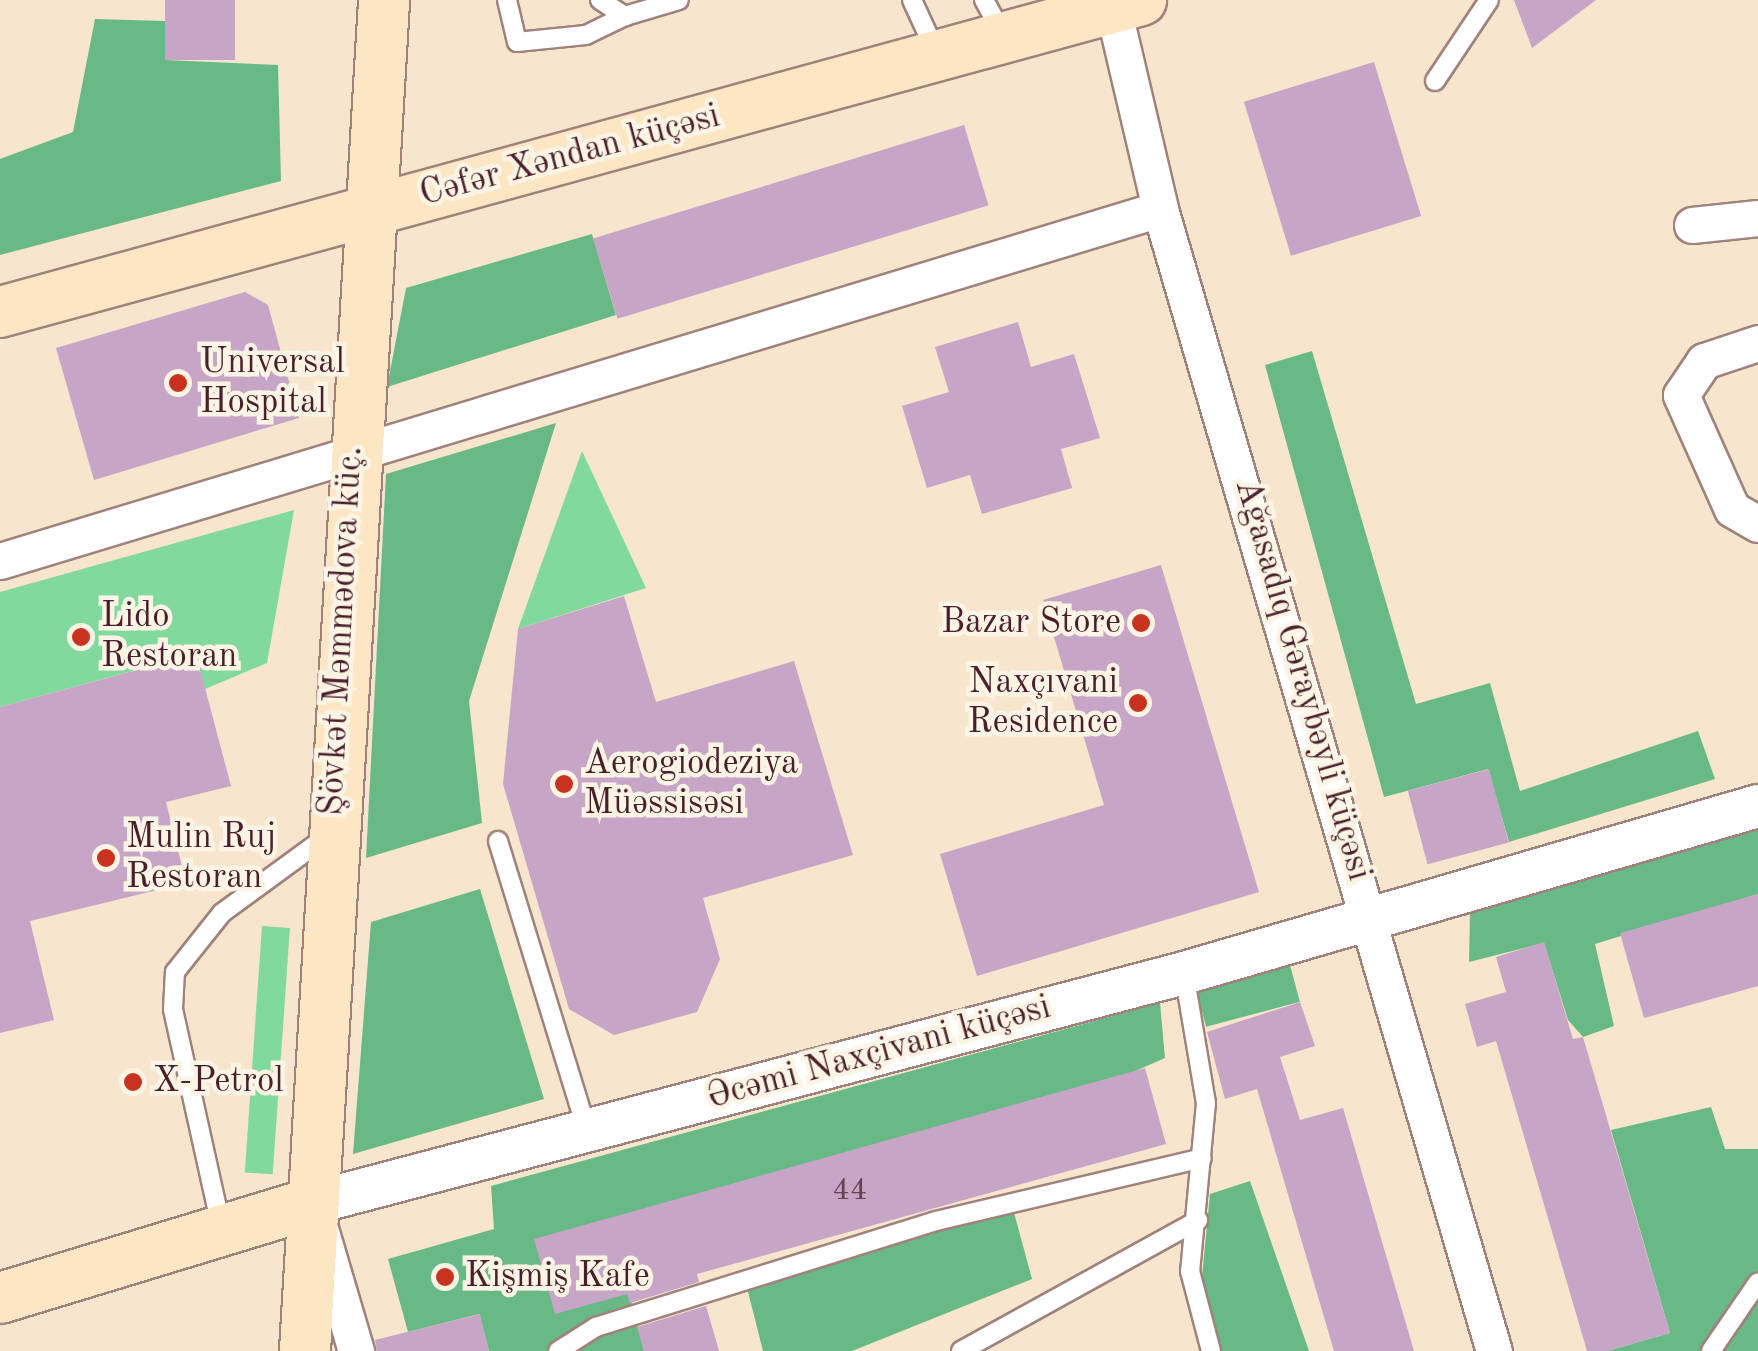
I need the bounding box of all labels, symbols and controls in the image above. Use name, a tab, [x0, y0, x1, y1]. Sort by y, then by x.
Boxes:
street label: Cəfər Xəndan küçəsi	[415, 96, 725, 216]
place label: Universal Hospital	[200, 342, 345, 424]
marker: Universal Hospital	[165, 370, 191, 396]
street label: Şövkət Məmmədova küç.	[311, 445, 373, 817]
street label: Ağasadıq Gəraybəyli küçəsi	[1225, 474, 1379, 886]
place label: Lido Restoran	[101, 596, 237, 678]
place label: Bazar Store	[941, 602, 1121, 644]
marker: Bazar Store	[1130, 612, 1152, 634]
marker: Lido Restoran	[70, 626, 92, 648]
place label: Naxçıvani Residence	[968, 662, 1118, 744]
marker: Naxçıvani Residence	[1127, 692, 1149, 714]
place label: Aerogiodeziya Müəssisəsi	[584, 743, 798, 825]
marker: Aerogiodeziya Müəssisəsi	[553, 773, 575, 795]
place label: Mulin Ruj Restoran	[126, 817, 277, 899]
marker: Mulin Ruj Restoran	[95, 847, 117, 869]
street label: Əcəmi Naxçivani küçəsi	[703, 987, 1055, 1119]
place label: X-Petrol	[153, 1061, 284, 1103]
marker: X-Petrol	[122, 1071, 144, 1093]
house number: 44	[833, 1173, 867, 1209]
place label: Kişmiş Kafe	[465, 1256, 650, 1298]
marker: Kişmiş Kafe	[434, 1266, 456, 1288]

